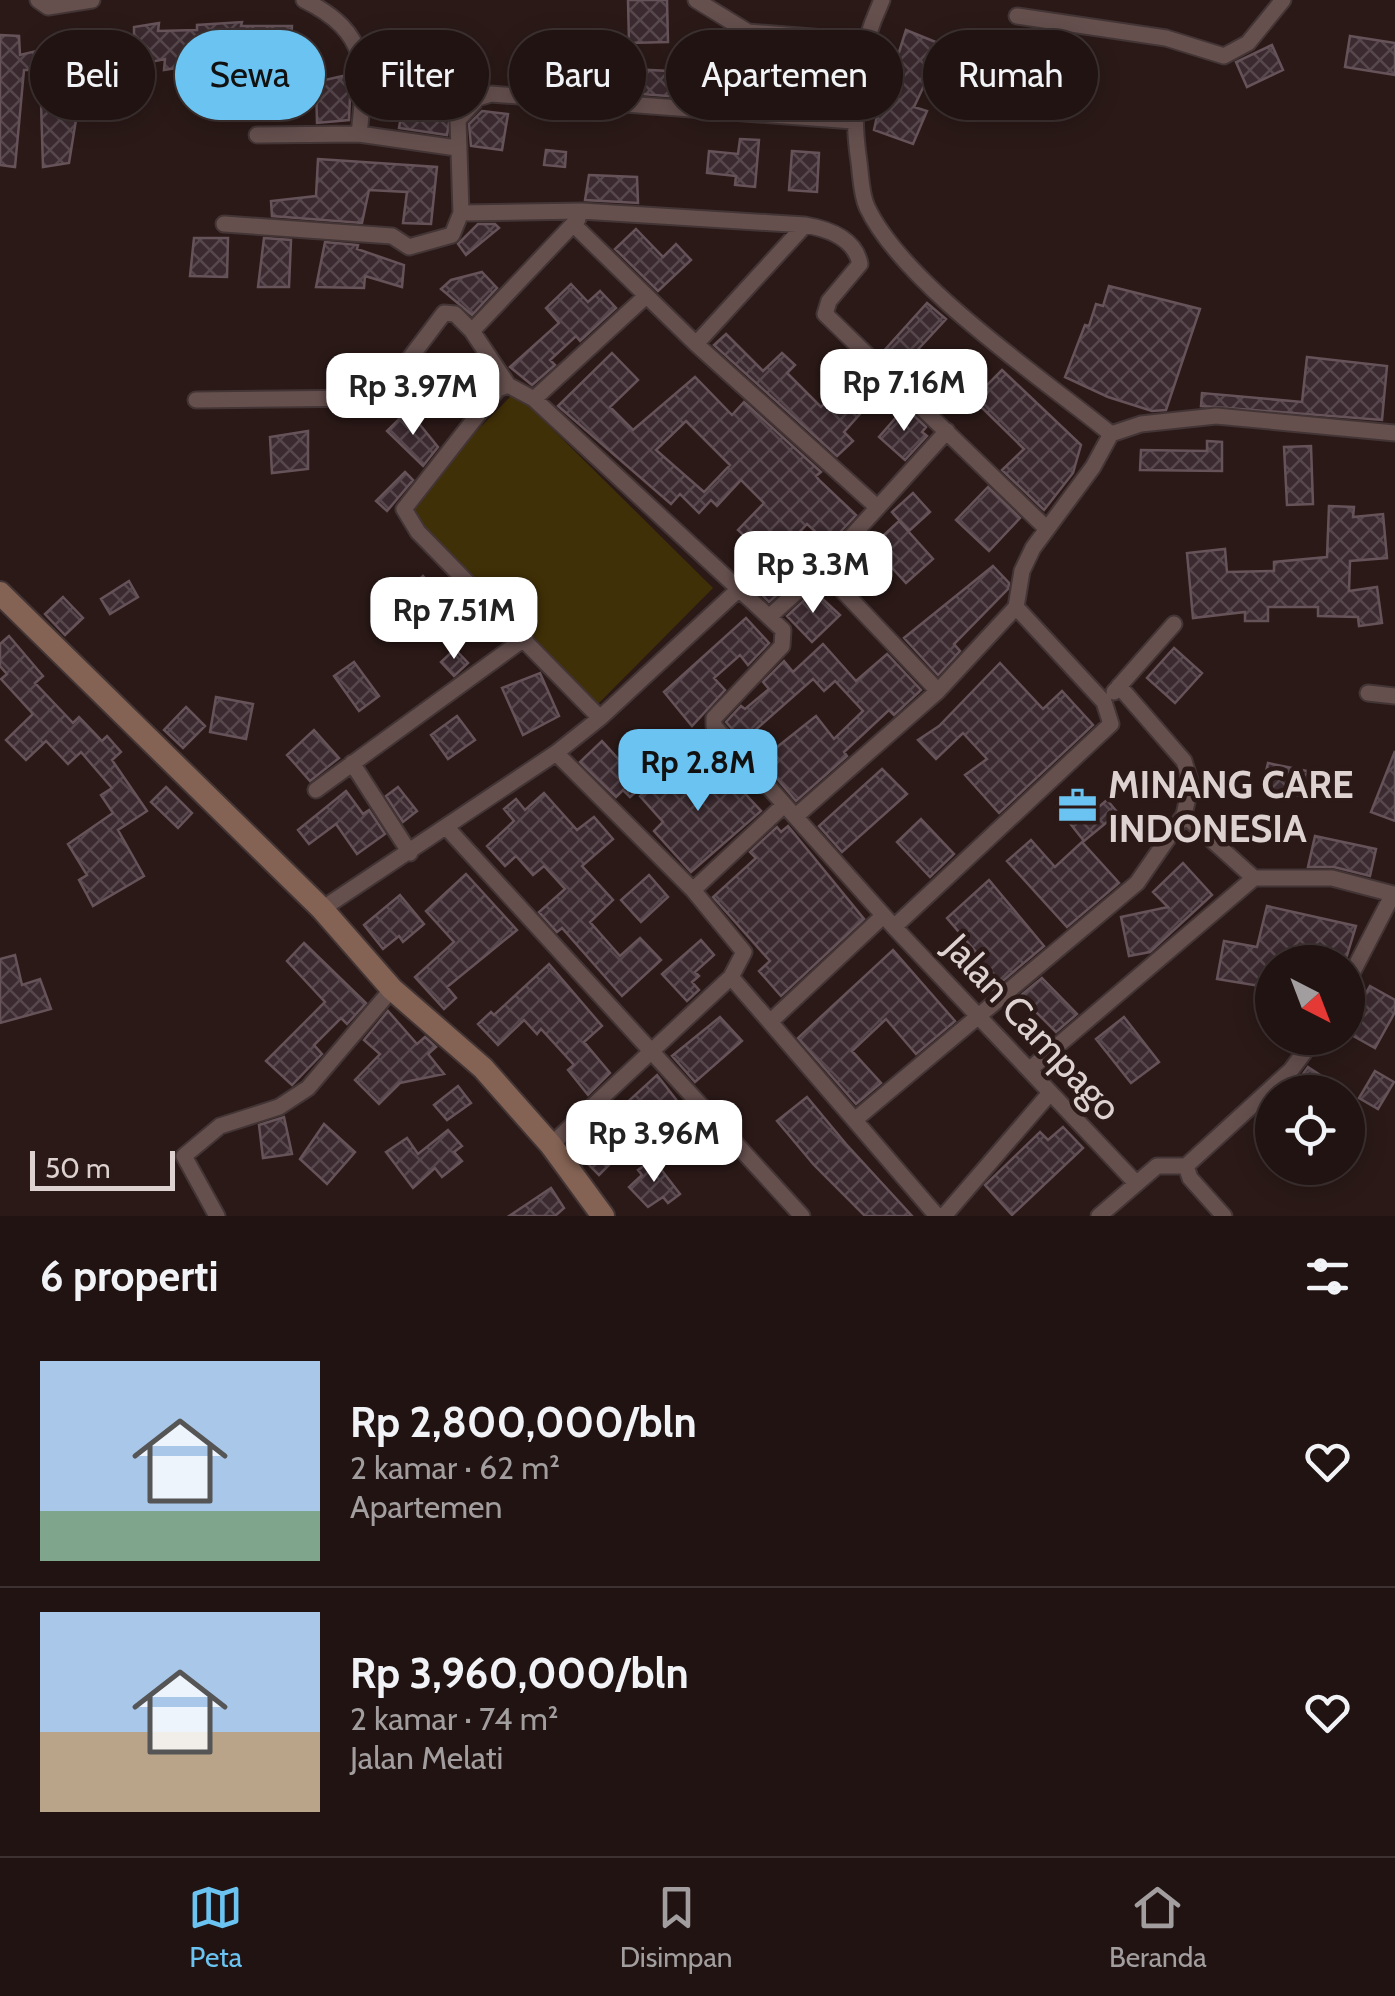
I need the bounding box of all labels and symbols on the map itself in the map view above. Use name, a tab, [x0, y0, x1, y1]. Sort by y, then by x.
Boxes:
pin: Rp 7.16M	[801, 349, 1007, 434]
pin: Rp 3.97M	[310, 353, 516, 438]
pin: Rp 3.3M	[721, 531, 905, 616]
pin: Rp 7.51M	[351, 577, 557, 662]
pin: Rp 2.8M	[606, 729, 790, 814]
place label: MINANG CARE INDONESIA	[1108, 761, 1354, 852]
office icon: MINANG CARE INDONESIA	[1057, 785, 1099, 827]
street label: Jalan Campago	[934, 923, 1132, 1130]
north arrow	[1255, 945, 1365, 1055]
pin: Rp 3.96M	[551, 1100, 757, 1185]
scale bar	[30, 1146, 175, 1190]

